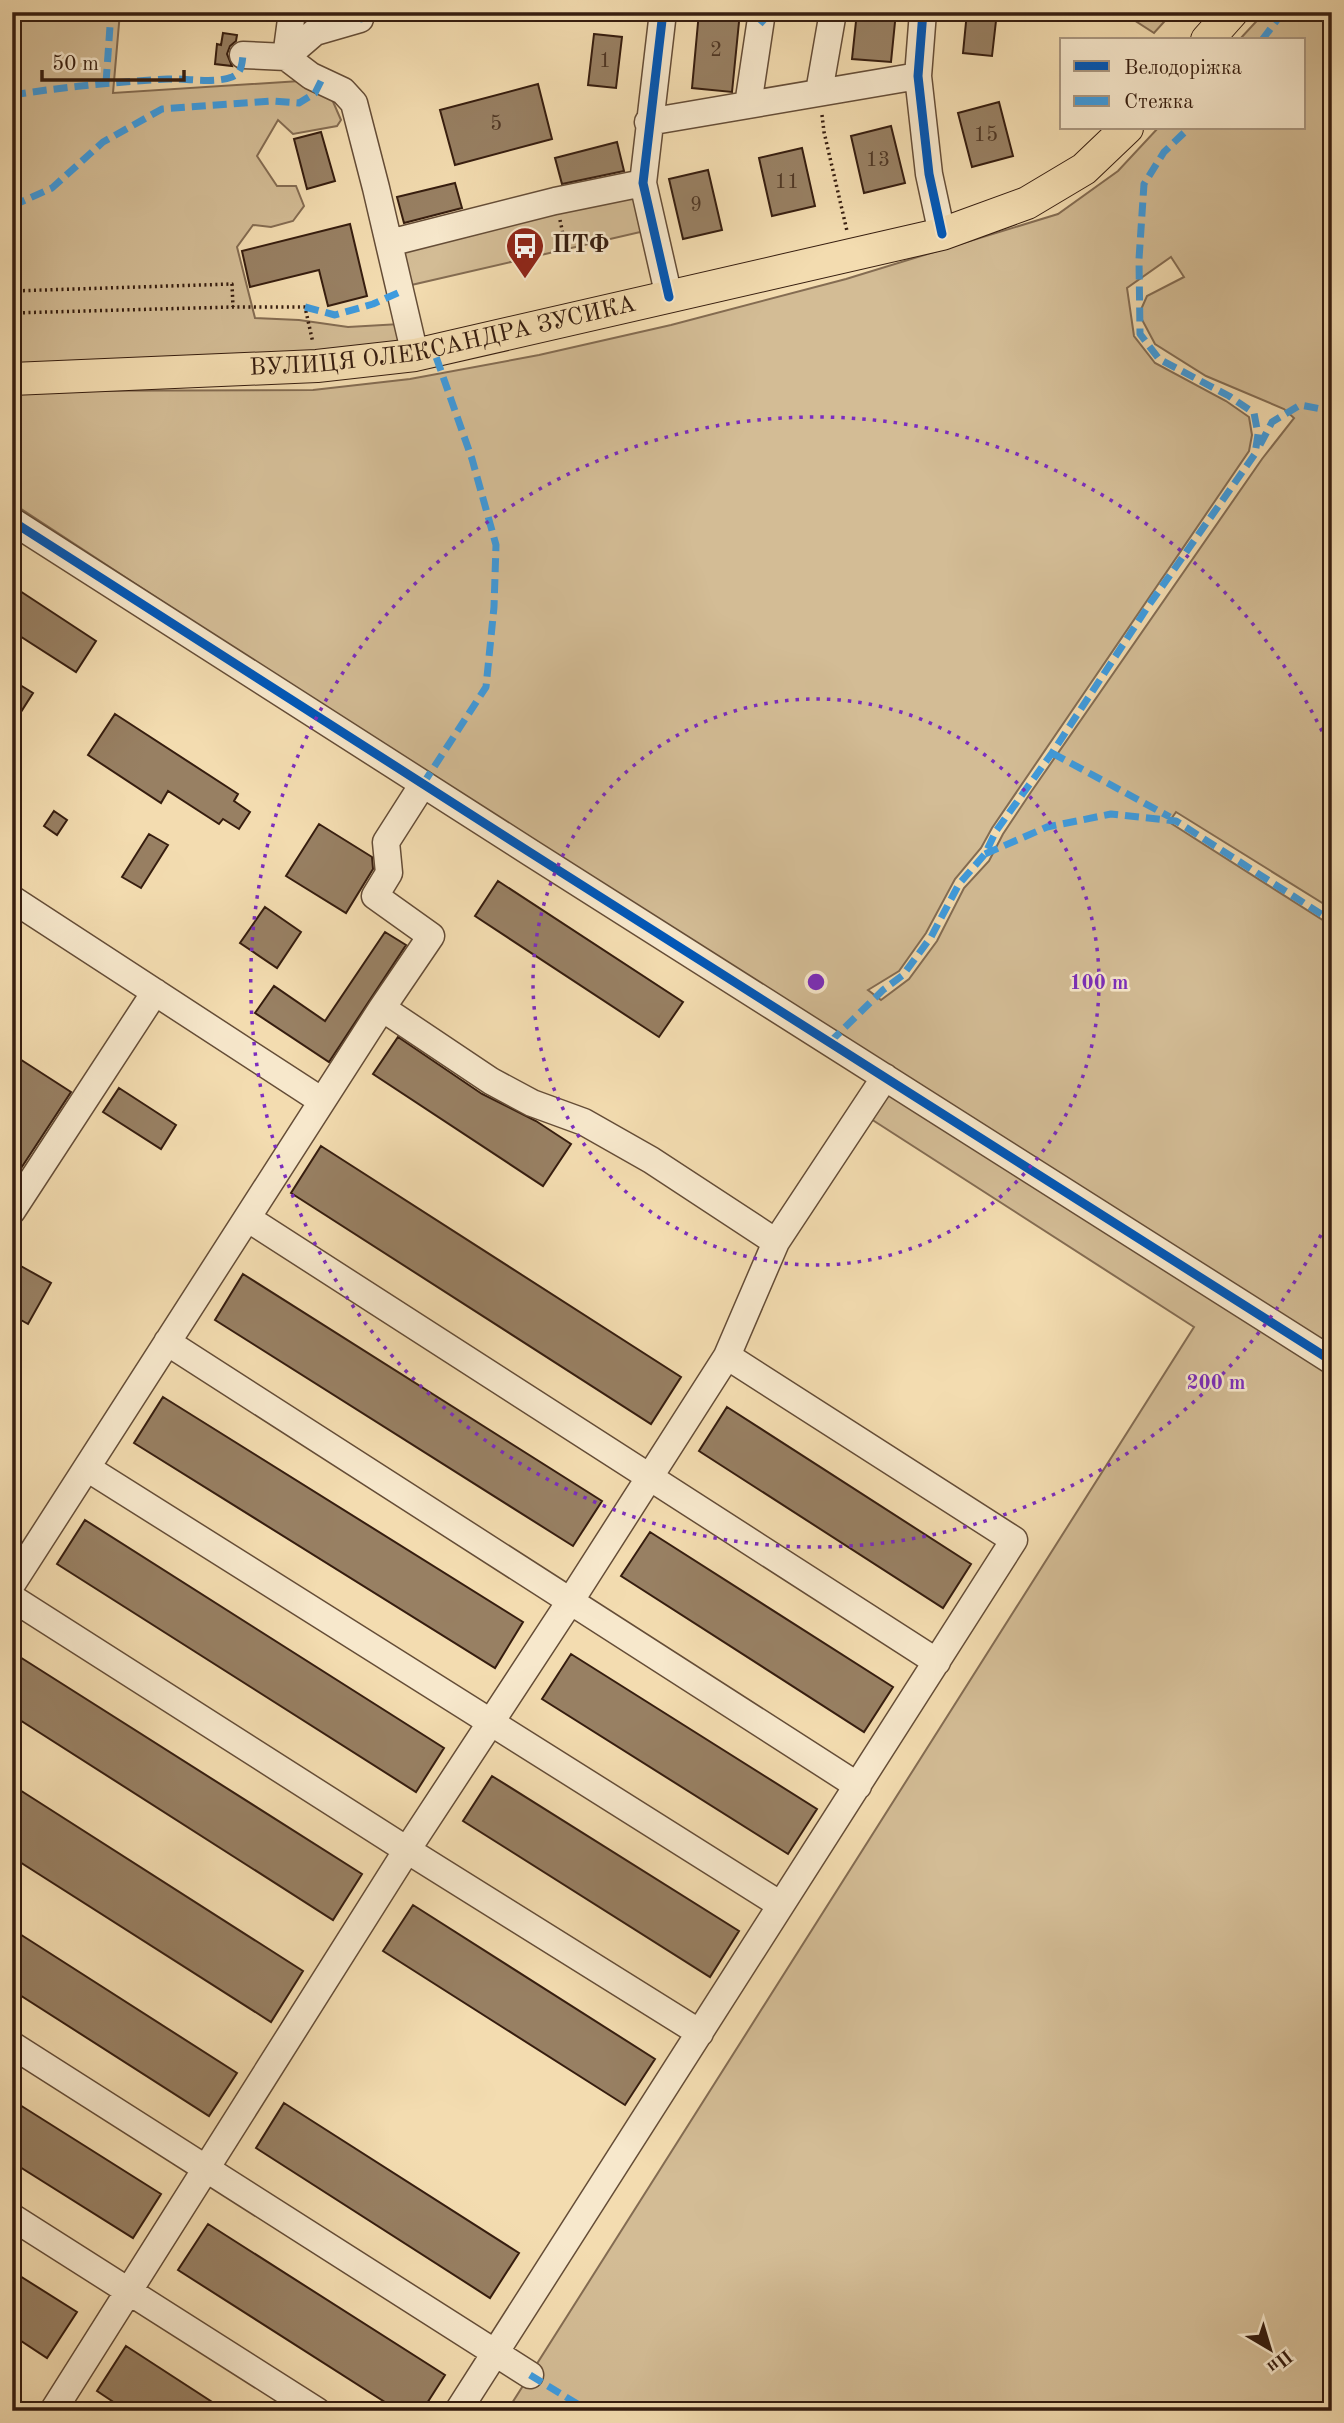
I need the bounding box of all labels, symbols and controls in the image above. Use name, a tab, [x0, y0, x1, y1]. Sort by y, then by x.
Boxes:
scale bar	[42, 38, 184, 82]
legend	[1060, 38, 1306, 130]
house number: 2	[710, 40, 722, 61]
house number: 1	[599, 51, 611, 72]
text: 50 m	[52, 54, 99, 75]
text: Велодоріжка	[1124, 58, 1242, 79]
text: Стежка	[1124, 92, 1194, 113]
house number: 5	[490, 114, 502, 135]
house number: 15	[974, 125, 998, 146]
house number: 13	[866, 150, 890, 171]
house number: 11	[775, 172, 799, 193]
house number: 9	[690, 195, 702, 216]
bus stop icon: ПТФ	[504, 225, 546, 280]
place label: ПТФ	[552, 234, 609, 258]
street label: ВУЛИЦЯ ОЛЕКСАНДРА ЗУСИКА	[249, 293, 638, 381]
centre of rings	[804, 970, 828, 994]
text: 100 m	[1069, 973, 1129, 994]
text: 200 m	[1186, 1373, 1246, 1394]
north arrow	[1236, 2314, 1306, 2384]
text: Пн	[1263, 2345, 1295, 2376]

